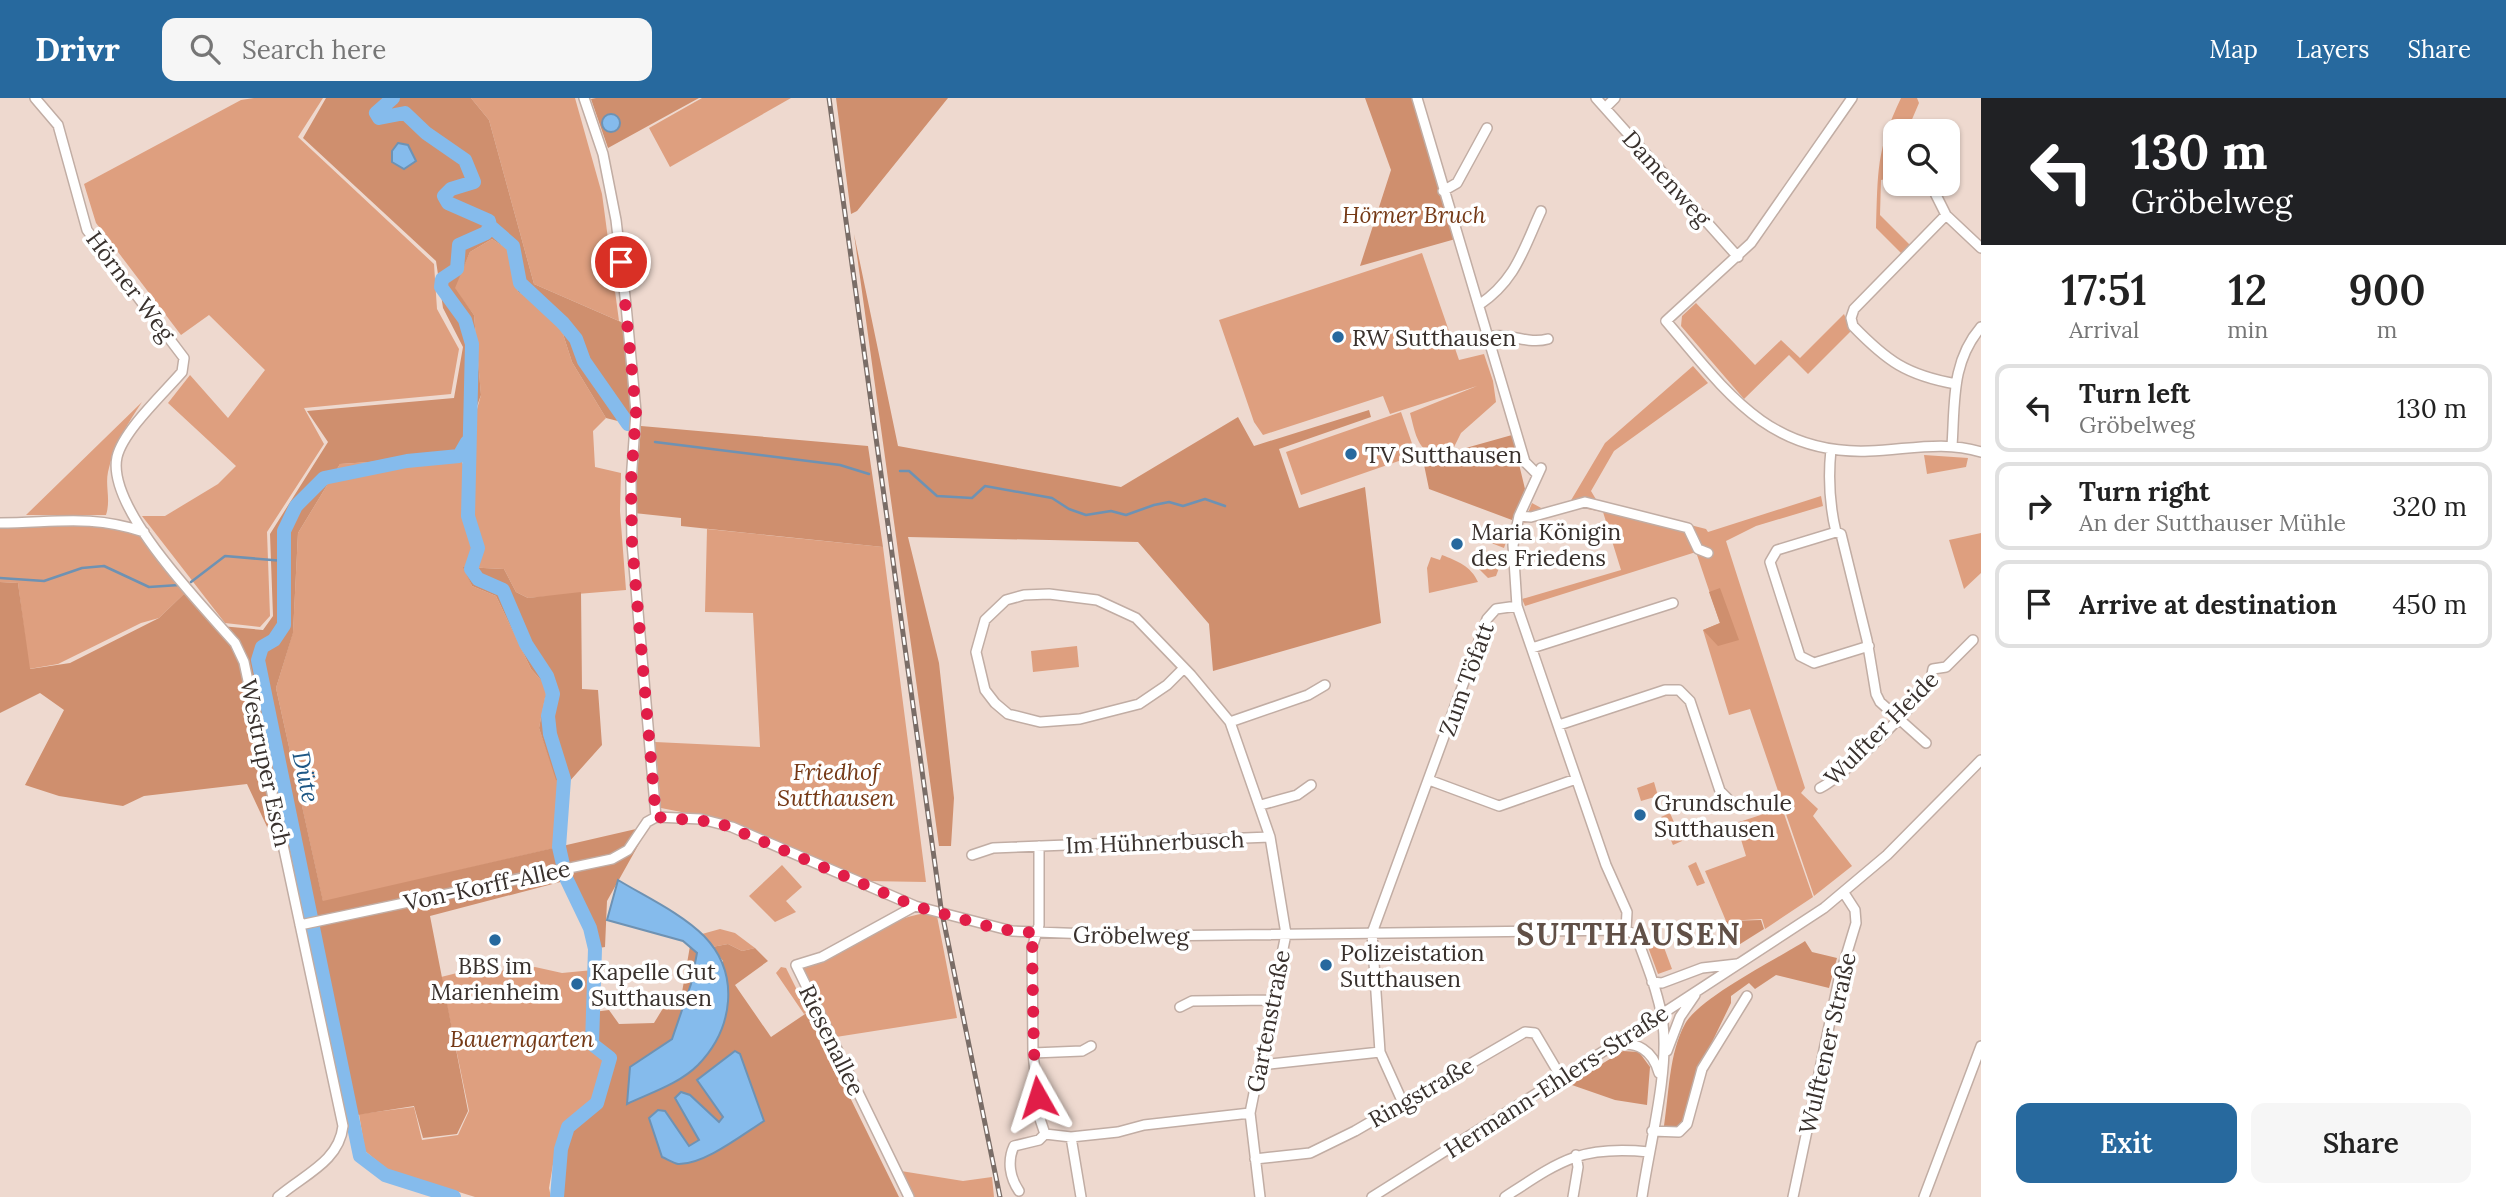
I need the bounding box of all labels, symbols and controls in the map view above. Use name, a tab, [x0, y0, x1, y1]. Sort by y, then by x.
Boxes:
search box	[162, 18, 652, 81]
text: Drivr	[35, 28, 120, 70]
icon: search	[186, 30, 224, 68]
text: Search here	[242, 33, 386, 66]
text: Map	[2209, 34, 2258, 65]
text: Layers	[2296, 34, 2369, 65]
text: Share	[2407, 34, 2471, 65]
map controls	[1883, 119, 1960, 196]
button: search	[1883, 119, 1960, 196]
text: 130 m	[2131, 120, 2267, 182]
street label: Damenweg	[1616, 124, 1718, 233]
icon: left	[2016, 126, 2107, 217]
text: Gröbelweg	[2131, 181, 2293, 222]
park label: Hörner Bruch	[1342, 200, 1486, 229]
street label: Hörner Weg	[80, 225, 183, 348]
pin	[591, 232, 651, 292]
icon: arrive	[602, 243, 640, 281]
text: 17:51	[2061, 263, 2147, 317]
text: 12	[2228, 263, 2267, 317]
text: 900	[2348, 263, 2426, 317]
text: Arrival	[2069, 315, 2139, 344]
text: min	[2227, 315, 2268, 344]
text: m	[2377, 315, 2397, 344]
place label: RW Sutthausen	[1352, 323, 1516, 352]
marker: RW Sutthausen	[1330, 329, 1346, 345]
text: Turn left	[2079, 377, 2190, 410]
icon: left	[2020, 389, 2058, 427]
text: 130 m	[2397, 392, 2467, 425]
text: Gröbelweg	[2079, 410, 2195, 439]
place label: TV Sutthausen	[1365, 440, 1522, 469]
marker: TV Sutthausen	[1343, 446, 1359, 462]
text: Turn right	[2079, 475, 2210, 508]
icon: right	[2020, 487, 2058, 525]
text: 320 m	[2392, 490, 2467, 523]
text: An der Sutthauser Mühle	[2079, 508, 2346, 537]
place label: Maria Königin des Friedens	[1471, 517, 1621, 572]
marker: Maria Königin des Friedens	[1449, 536, 1465, 552]
icon: arrive	[2020, 585, 2058, 623]
text: Arrive at destination	[2079, 588, 2337, 621]
text: 450 m	[2393, 588, 2467, 621]
street label: Zum Töfatt	[1432, 618, 1500, 740]
street label: Wulfter Heide	[1818, 665, 1944, 791]
street label: Westruper Esch	[234, 676, 298, 850]
water label: Düte	[285, 748, 327, 806]
park label: Friedhof Sutthausen	[777, 757, 895, 812]
place label: Grundschule Sutthausen	[1654, 788, 1792, 843]
marker: Grundschule Sutthausen	[1632, 807, 1648, 823]
street label: Im Hühnerbusch	[1065, 824, 1245, 860]
street label: Von-Korff-Allee	[400, 853, 573, 917]
district label: SUTTHAUSEN	[1516, 915, 1742, 953]
street label: Gröbelweg	[1073, 919, 1191, 951]
marker: BBS im Marienheim	[487, 932, 503, 948]
place label: Polizeistation Sutthausen	[1340, 938, 1484, 993]
street label: Gartenstraße	[1240, 947, 1296, 1095]
street label: Wulftener Straße	[1792, 949, 1862, 1137]
place label: BBS im Marienheim	[430, 951, 560, 1006]
place label: Kapelle Gut Sutthausen	[591, 957, 716, 1012]
marker: Polizeistation Sutthausen	[1318, 957, 1334, 973]
marker: Kapelle Gut Sutthausen	[569, 976, 585, 992]
street label: Riesenallee	[793, 980, 871, 1100]
street label: Hermann-Ehlers-Straße	[1439, 998, 1673, 1164]
park label: Bauerngarten	[450, 1024, 594, 1053]
street label: Ringstraße	[1363, 1050, 1479, 1134]
position arrow	[1001, 1060, 1075, 1134]
button: Exit	[2016, 1103, 2237, 1183]
button: Share	[2251, 1103, 2471, 1183]

